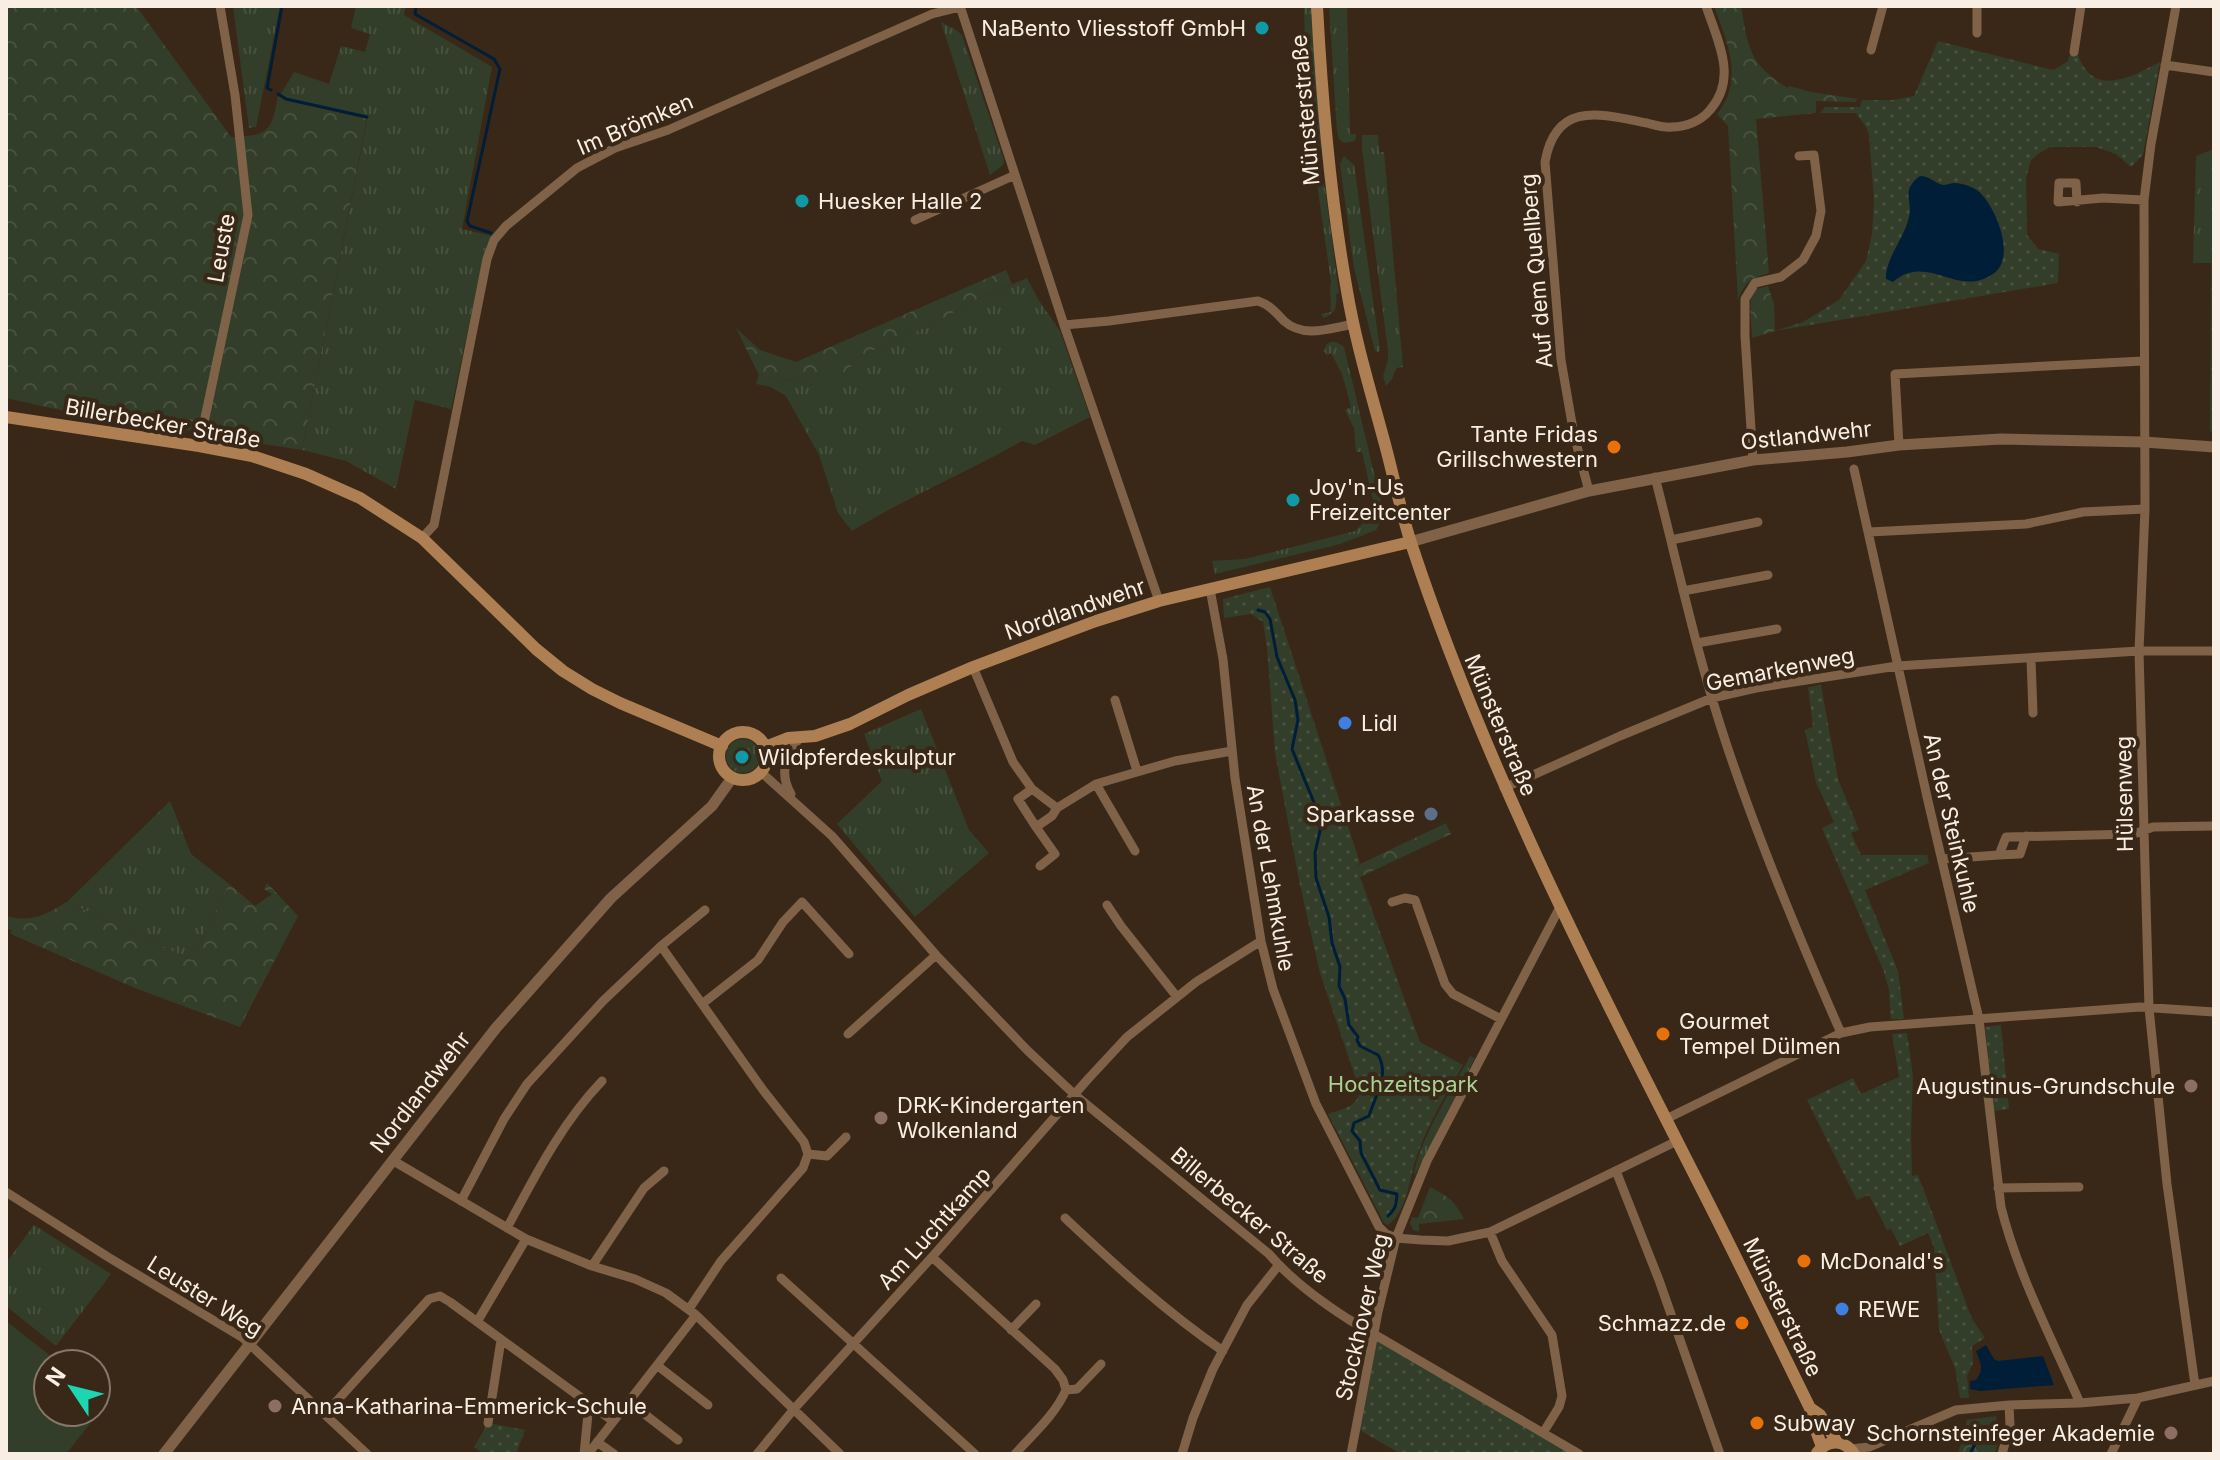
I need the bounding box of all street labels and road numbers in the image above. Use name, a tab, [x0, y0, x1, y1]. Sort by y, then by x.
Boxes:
street label: Münsterstraße	[1285, 33, 1325, 187]
street label: Im Brömken	[573, 88, 697, 160]
street label: Auf dem Quellberg	[1515, 173, 1557, 369]
street label: Leuste	[202, 211, 240, 285]
street label: Billerbecker Straße	[63, 393, 263, 453]
street label: Ostlandwehr	[1739, 415, 1873, 455]
street label: Nordlandwehr	[1001, 573, 1149, 645]
street label: Gemarkenweg	[1703, 642, 1857, 696]
street label: Münsterstraße	[1459, 650, 1543, 800]
street label: An der Steinkuhle	[1919, 731, 1985, 915]
street label: Hülsenweg	[2110, 736, 2138, 852]
street label: An der Lehmkuhle	[1242, 783, 1300, 973]
street label: Nordlandwehr	[364, 1026, 476, 1158]
street label: Billerbecker Straße	[1166, 1141, 1334, 1289]
street label: Am Luchtkamp	[872, 1161, 996, 1295]
street label: Stockhover Weg	[1330, 1231, 1394, 1403]
street label: Münsterstraße	[1738, 1233, 1828, 1381]
street label: Leuster Weg	[143, 1250, 267, 1342]

